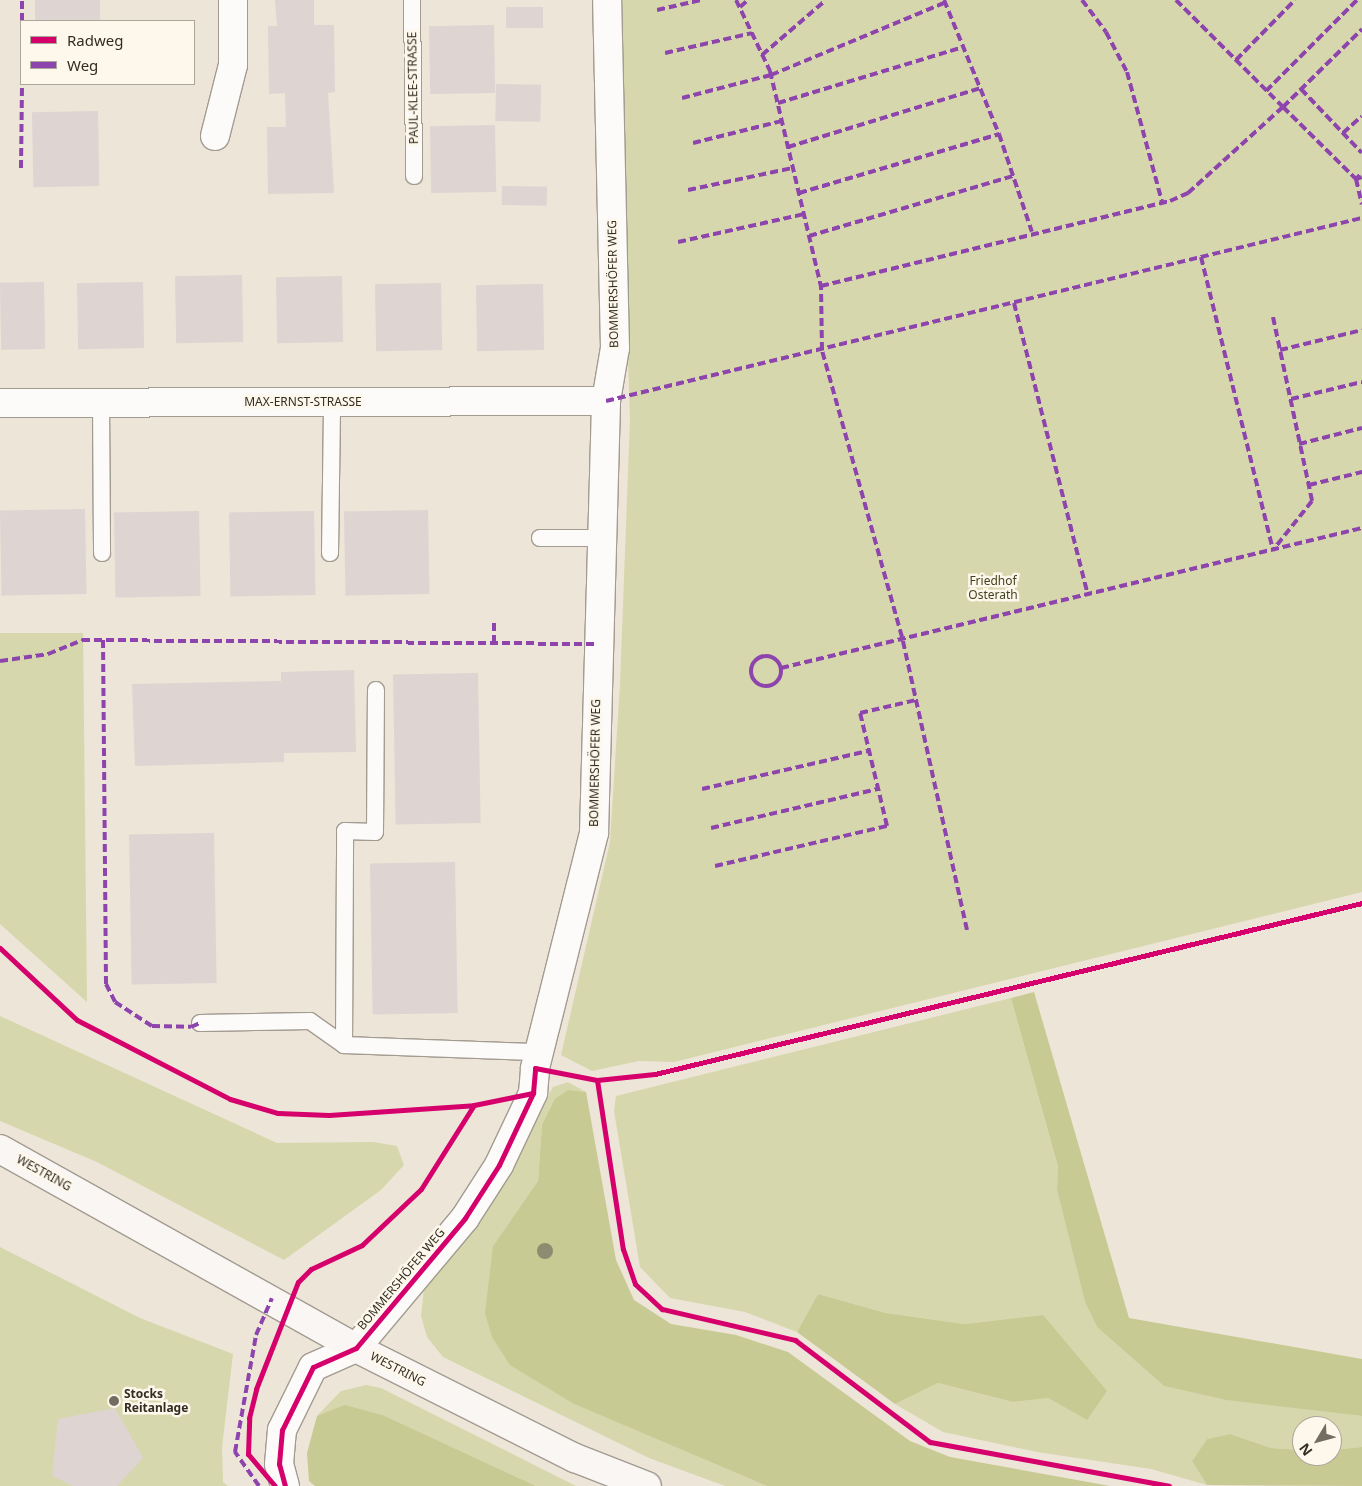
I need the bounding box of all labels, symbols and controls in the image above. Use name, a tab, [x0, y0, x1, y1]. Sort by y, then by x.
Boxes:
legend	[20, 20, 195, 85]
text: Radweg	[67, 30, 123, 50]
street label: PAUL-KLEE-STRASSE	[405, 32, 421, 144]
text: Weg	[67, 55, 98, 75]
street label: BOMMERSHÖFER WEG	[605, 220, 621, 348]
street label: MAX-ERNST-STRASSE	[244, 395, 362, 409]
park label: Friedhof Osterath	[968, 574, 1018, 602]
street label: BOMMERSHÖFER WEG	[587, 699, 603, 827]
street label: WESTRING	[14, 1152, 74, 1194]
street label: BOMMERSHÖFER WEG	[354, 1225, 448, 1333]
street label: WESTRING	[368, 1349, 428, 1389]
place label: Stocks Reitanlage	[124, 1387, 188, 1415]
marker: Stocks Reitanlage	[108, 1395, 120, 1407]
north arrow	[1292, 1416, 1342, 1466]
text: N	[1294, 1439, 1316, 1460]

